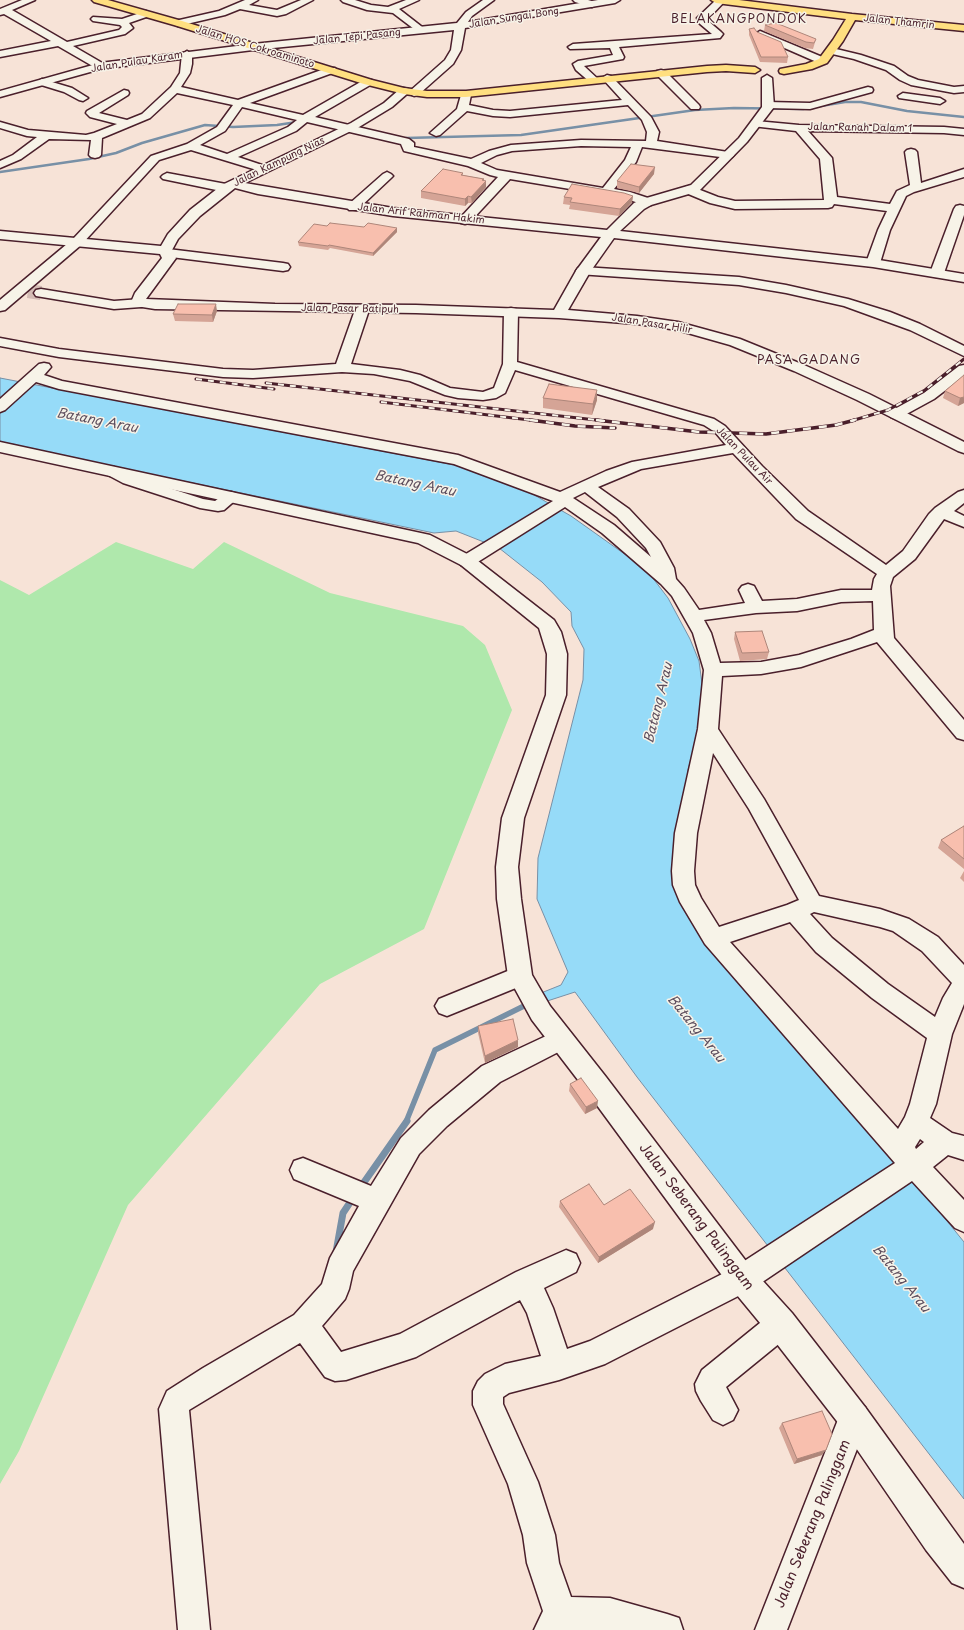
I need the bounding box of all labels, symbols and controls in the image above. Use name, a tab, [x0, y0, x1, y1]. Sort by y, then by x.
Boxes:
street label: Jalan Sungai Bong	[468, 5, 560, 31]
street label: Jalan Thamrin	[863, 12, 935, 32]
district label: BELAKANGPONDOK	[672, 13, 806, 27]
street label: Jalan HOS Cokroaminoto	[194, 23, 316, 71]
street label: Jalan Tepi Pasang	[313, 26, 401, 48]
street label: Jalan Pulau Karam	[90, 49, 184, 75]
street label: Jalan Ranah Dalam 1	[808, 121, 912, 135]
street label: Jalan Kampung Nias	[231, 135, 327, 189]
street label: Jalan Arif Rahman Hakim	[357, 201, 485, 227]
street label: Jalan Pasar Batipuh	[301, 302, 399, 316]
street label: Jalan Pasar Hilir	[611, 312, 693, 336]
district label: PASA GADANG	[757, 354, 861, 368]
water label: Batang Arau	[55, 406, 139, 436]
street label: Jalan Pulau Air	[713, 425, 775, 487]
water label: Batang Arau	[373, 468, 457, 500]
water label: Batang Arau	[641, 661, 677, 745]
water label: Batang Arau	[664, 992, 728, 1066]
street label: Jalan Seberang Palinggam	[635, 1140, 757, 1294]
water label: Batang Arau	[869, 1242, 933, 1316]
street label: Jalan Seberang Palinggam	[772, 1437, 854, 1611]

